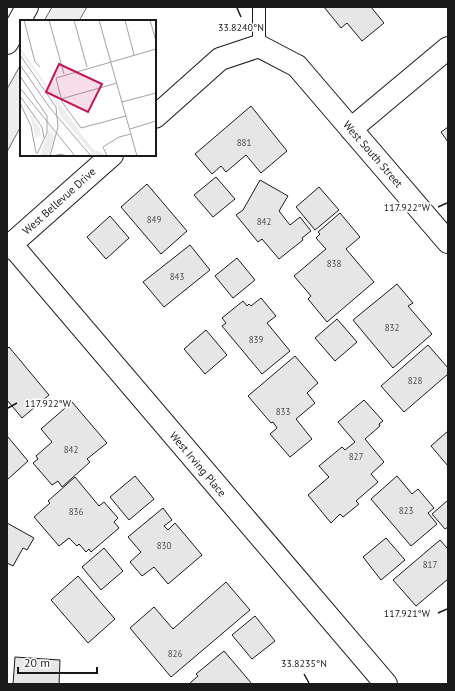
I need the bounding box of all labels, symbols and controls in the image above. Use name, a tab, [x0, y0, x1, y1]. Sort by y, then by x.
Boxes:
inset map	[20, 20, 156, 156]
text: 33.8240°N	[218, 21, 264, 34]
street label: West South Street	[340, 118, 406, 190]
house number: 881	[237, 137, 251, 148]
street label: West Bellevue Drive	[19, 164, 99, 238]
text: 117.922°W	[384, 201, 431, 214]
house number: 849	[147, 214, 161, 225]
house number: 842	[257, 216, 271, 227]
house number: 838	[327, 258, 341, 269]
house number: 843	[170, 271, 184, 282]
house number: 832	[385, 322, 399, 333]
house number: 839	[249, 334, 263, 345]
house number: 828	[408, 375, 422, 386]
text: 117.922°W	[25, 397, 72, 410]
house number: 833	[276, 406, 290, 417]
street label: West Irving Place	[167, 429, 230, 500]
house number: 842	[64, 444, 78, 455]
house number: 827	[349, 451, 363, 462]
house number: 823	[399, 505, 413, 516]
house number: 836	[69, 506, 83, 517]
house number: 830	[157, 540, 171, 551]
house number: 817	[423, 559, 437, 570]
text: 117.921°W	[384, 607, 431, 620]
house number: 826	[168, 648, 182, 659]
scale bar	[18, 649, 97, 675]
text: 20 m	[24, 655, 50, 670]
text: 33.8235°N	[281, 657, 327, 670]

